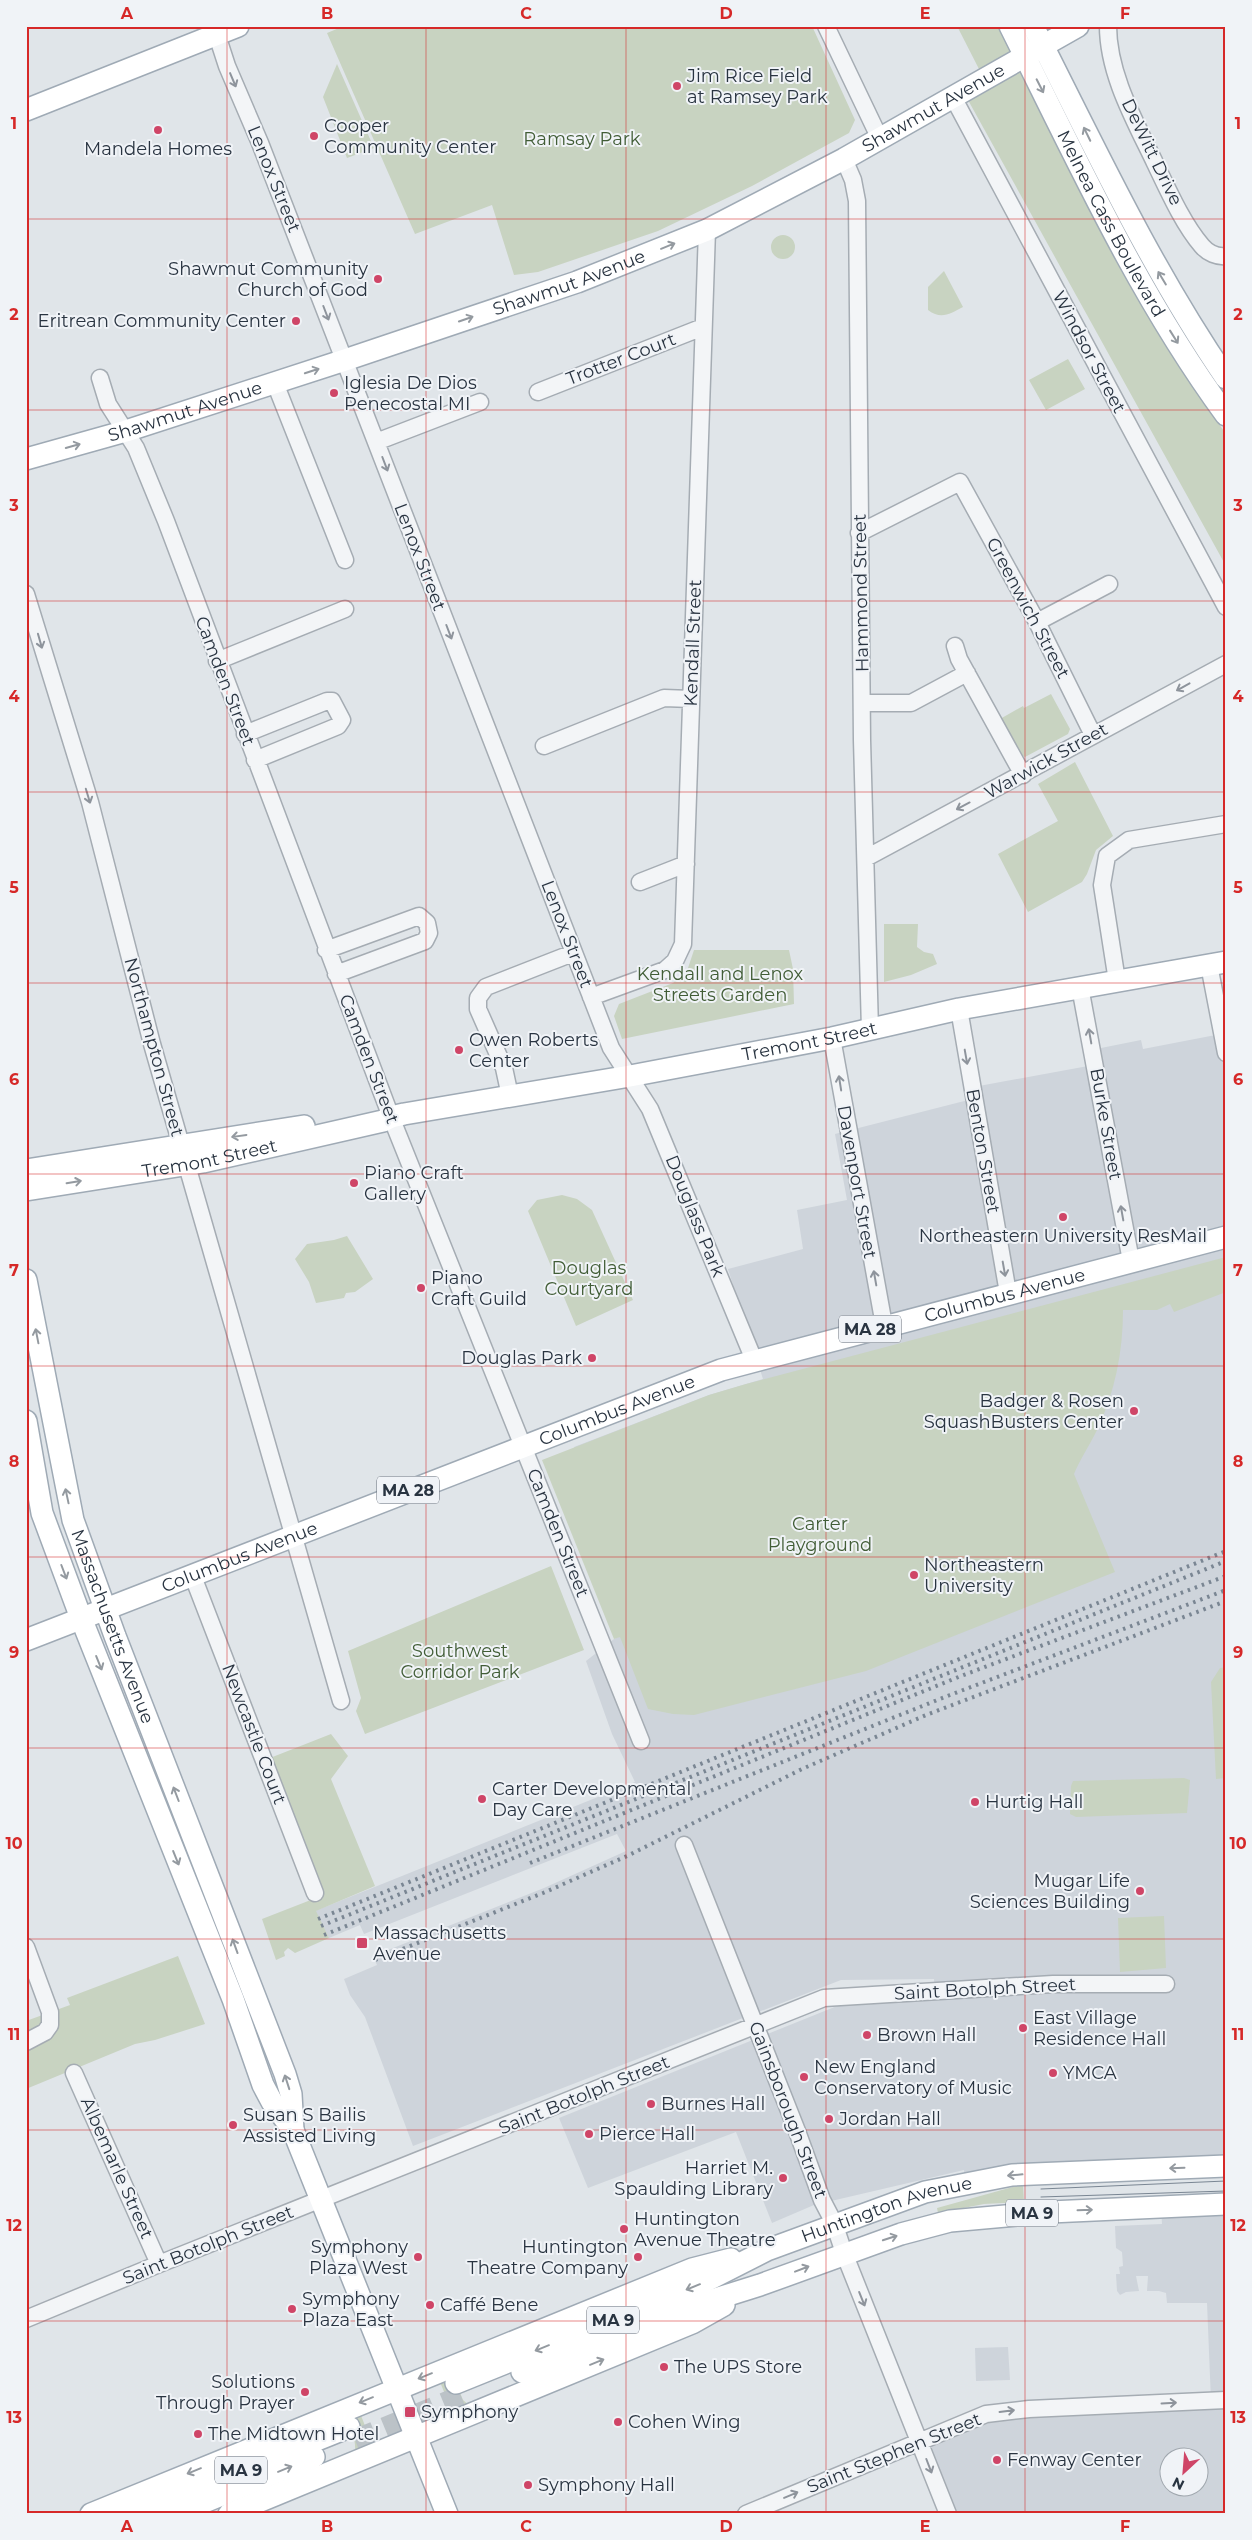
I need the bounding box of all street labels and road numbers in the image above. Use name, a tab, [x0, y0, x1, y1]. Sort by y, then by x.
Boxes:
street label: Shawmut Avenue	[858, 59, 1009, 157]
street label: DeWitt Drive	[1117, 95, 1187, 209]
street label: Lenox Street	[243, 122, 305, 236]
street label: Melnea Cass Boulevard	[1052, 127, 1170, 321]
street label: Shawmut Avenue	[490, 245, 649, 321]
street label: Windsor Street	[1048, 287, 1130, 417]
street label: Trotter Court	[563, 328, 679, 390]
street label: Shawmut Avenue	[105, 377, 265, 447]
street label: Lenox Street	[389, 500, 451, 614]
street label: Hammond Street	[849, 514, 873, 672]
street label: Greenwich Street	[982, 534, 1074, 682]
street label: Kendall Street	[680, 579, 706, 707]
street label: Camden Street	[190, 613, 260, 749]
street label: Warwick Street	[980, 718, 1112, 804]
street label: Lenox Street	[536, 877, 598, 991]
street label: Northampton Street	[120, 955, 188, 1139]
street label: Camden Street	[334, 991, 404, 1127]
street label: Tremont Street	[740, 1017, 879, 1066]
street label: Burke Street	[1085, 1066, 1127, 1182]
street label: Benton Street	[961, 1087, 1005, 1215]
street label: Davenport Street	[833, 1104, 881, 1260]
street label: Tremont Street	[140, 1135, 279, 1183]
street label: Douglass Park	[661, 1152, 730, 1280]
street label: Columbus Avenue	[922, 1264, 1088, 1327]
road number: MA 28	[839, 1316, 901, 1342]
street label: Columbus Avenue	[536, 1370, 698, 1451]
street label: Camden Street	[522, 1465, 594, 1601]
road number: MA 28	[377, 1476, 439, 1504]
street label: Columbus Avenue	[158, 1517, 321, 1597]
street label: Massachusetts Avenue	[66, 1526, 159, 1727]
street label: Newcastle Court	[217, 1661, 291, 1807]
street label: Saint Botolph Street	[893, 1973, 1077, 2005]
street label: Gainsborough Street	[744, 2018, 832, 2202]
street label: Saint Botolph Street	[495, 2051, 673, 2139]
street label: Albemarle Street	[76, 2094, 158, 2242]
street label: Huntington Avenue	[798, 2172, 974, 2248]
road number: MA 9	[1006, 2200, 1058, 2226]
street label: Saint Botolph Street	[119, 2201, 297, 2289]
road number: MA 9	[587, 2306, 639, 2334]
street label: Saint Stephen Street	[804, 2408, 984, 2498]
road number: MA 9	[215, 2456, 267, 2484]

